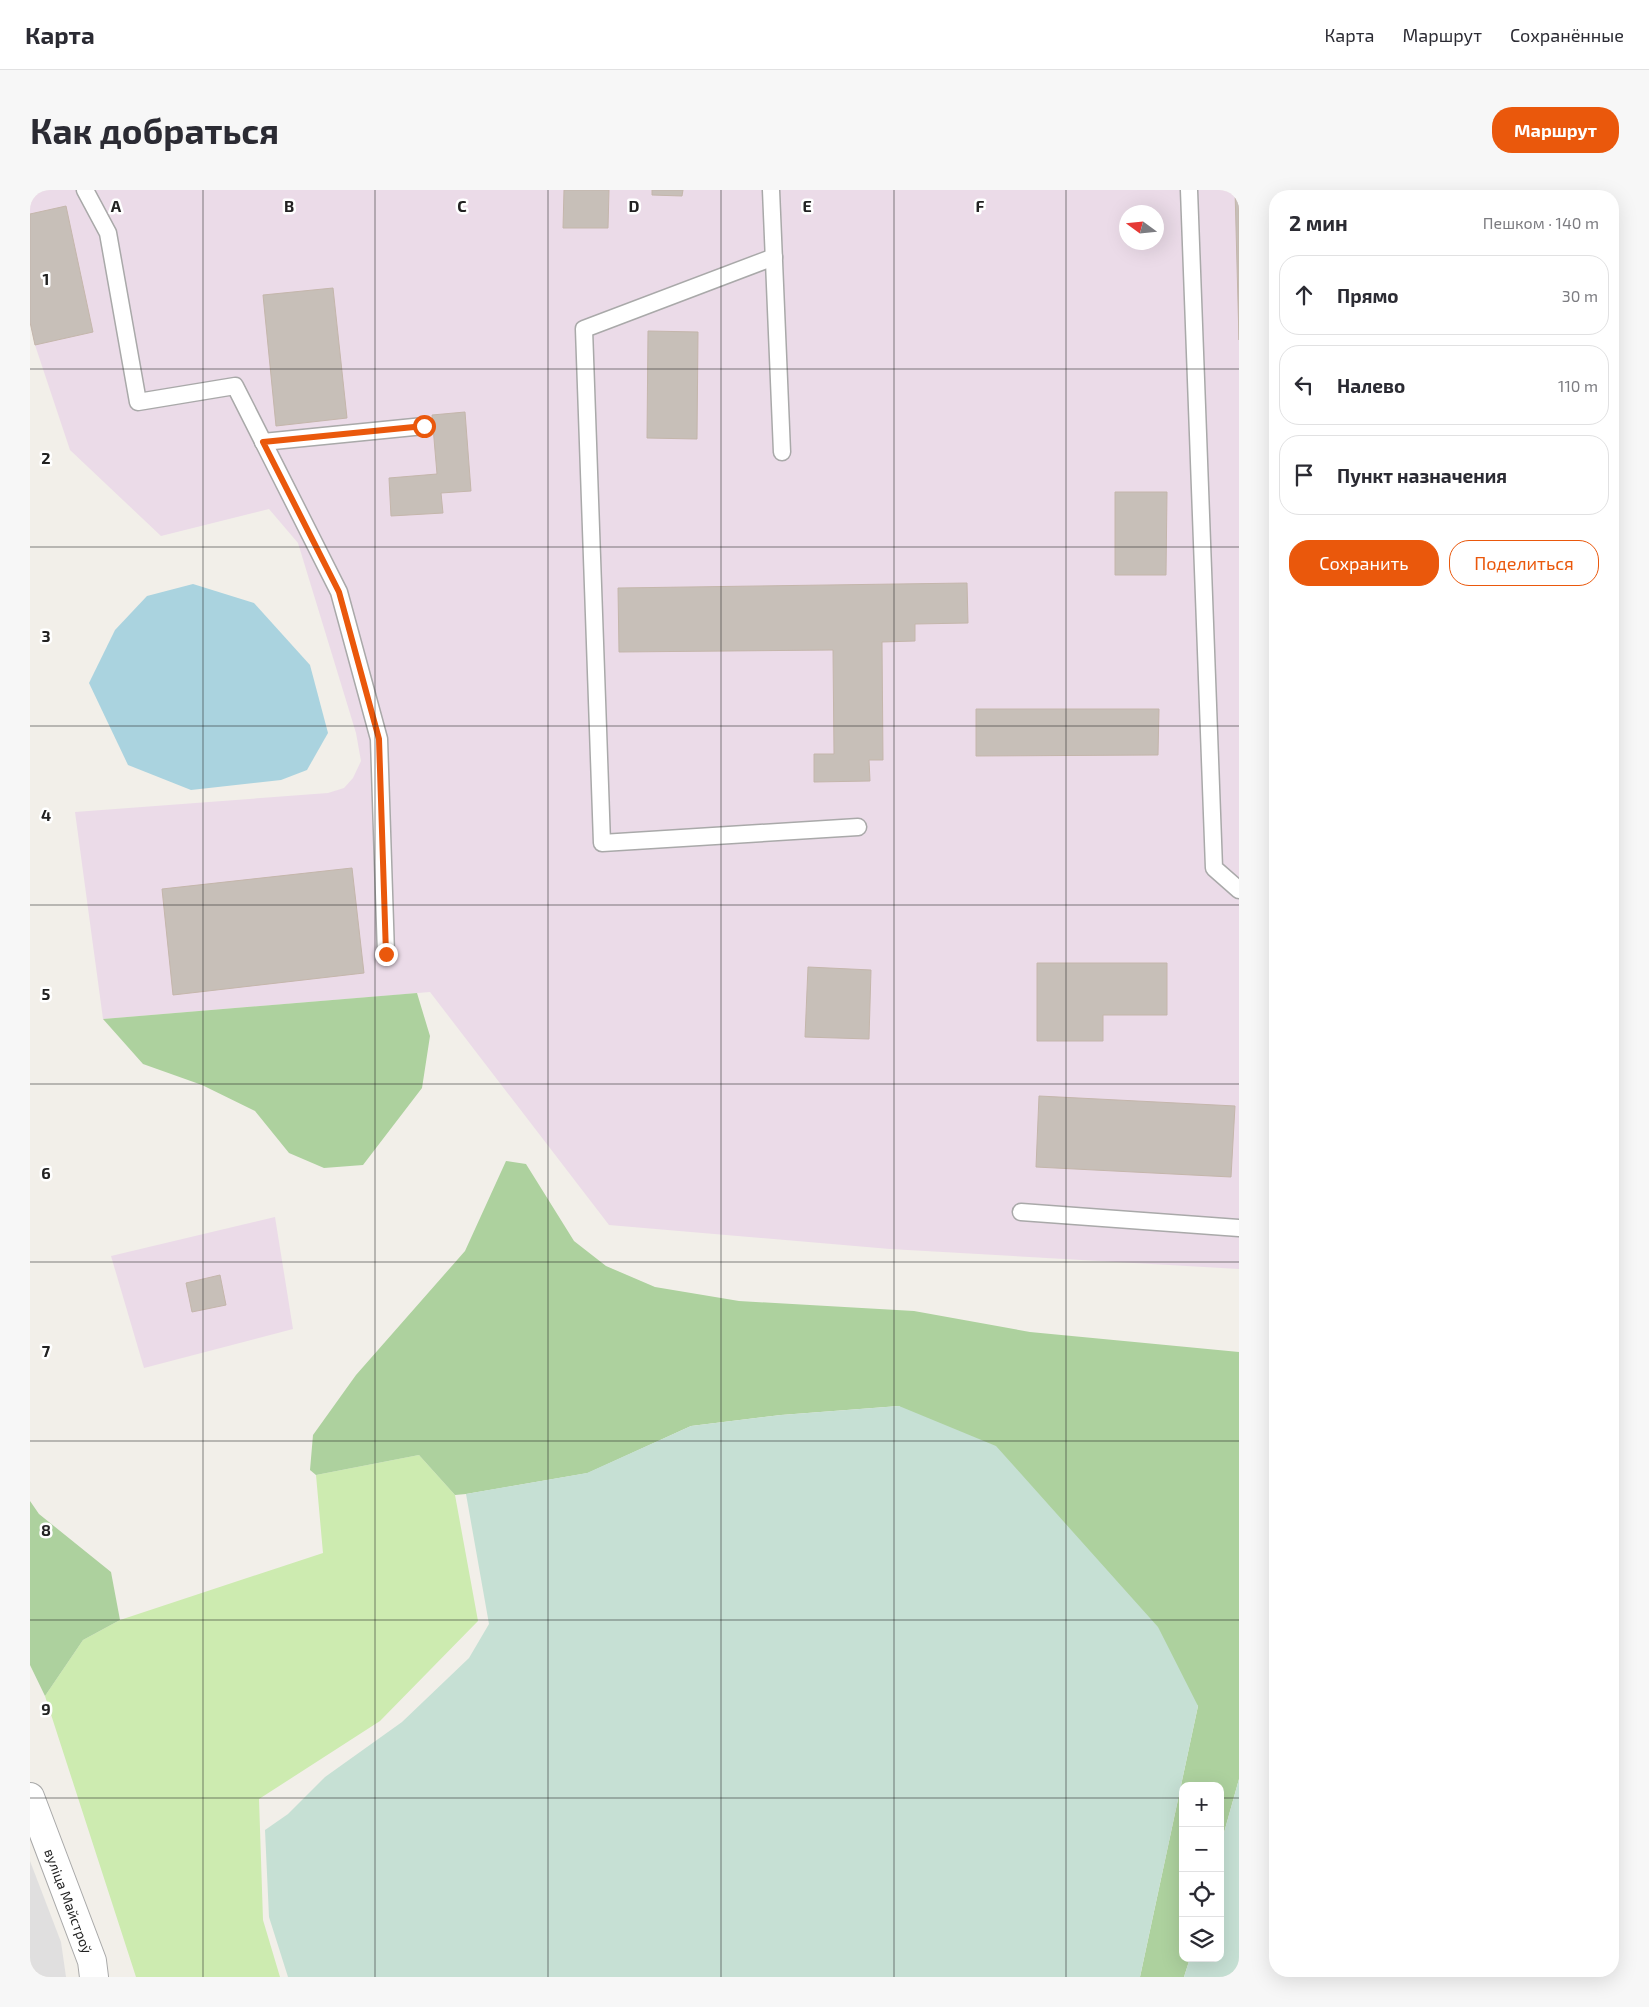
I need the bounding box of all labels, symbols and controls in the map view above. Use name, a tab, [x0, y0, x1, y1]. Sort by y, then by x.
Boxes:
text: Карта	[25, 20, 95, 49]
text: Карта	[1324, 24, 1374, 46]
text: Маршрут	[1402, 24, 1482, 46]
text: Сохранённые	[1510, 24, 1624, 46]
button: Маршрут	[1492, 107, 1619, 153]
text: Как добраться	[30, 109, 279, 151]
text: A	[111, 196, 122, 215]
text: B	[284, 196, 294, 215]
text: C	[457, 196, 467, 215]
text: D	[629, 196, 640, 215]
text: E	[802, 196, 812, 215]
text: F	[976, 196, 985, 215]
north arrow	[1119, 205, 1164, 250]
text: 2 мин	[1289, 210, 1348, 235]
text: Пешком · 140 m	[1483, 213, 1599, 232]
text: 1	[43, 269, 49, 288]
icon: ahead	[1290, 281, 1318, 309]
text: Прямо	[1337, 284, 1399, 307]
text: 30 m	[1562, 286, 1598, 305]
icon: left	[1290, 371, 1318, 399]
text: Налево	[1337, 374, 1405, 397]
text: 110 m	[1558, 376, 1598, 395]
route start	[413, 415, 436, 438]
text: 2	[41, 448, 51, 467]
icon: arrive	[1290, 461, 1318, 489]
text: Пункт назначения	[1337, 464, 1507, 487]
button: Сохранить	[1289, 540, 1439, 586]
button: Поделиться	[1449, 540, 1599, 586]
text: 3	[41, 626, 51, 645]
text: 4	[41, 805, 51, 824]
route end	[375, 943, 398, 966]
text: 5	[42, 984, 51, 1003]
text: 6	[41, 1163, 51, 1182]
text: 7	[42, 1341, 51, 1360]
text: 8	[41, 1520, 51, 1539]
text: 9	[41, 1699, 51, 1718]
map controls	[1179, 1782, 1224, 1962]
button: +	[1179, 1782, 1224, 1827]
button: −	[1179, 1827, 1224, 1872]
street label: вуліца Майстроў	[42, 1846, 97, 1956]
button: locate	[1179, 1872, 1224, 1917]
button: layers	[1179, 1917, 1224, 1962]

